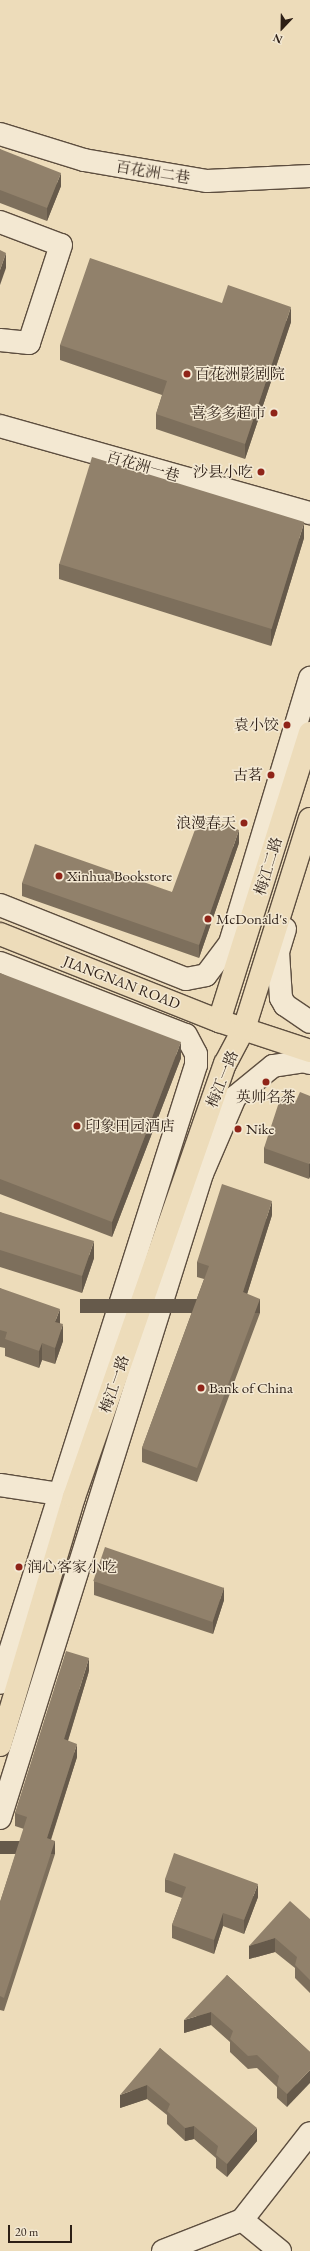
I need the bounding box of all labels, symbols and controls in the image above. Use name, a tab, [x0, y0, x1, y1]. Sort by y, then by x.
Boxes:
north arrow	[262, 8, 302, 48]
text: N	[271, 31, 284, 47]
street label: 百花洲二巷	[115, 157, 191, 187]
place label: 百花洲影剧院	[195, 365, 285, 383]
marker: 百花洲影剧院	[182, 369, 192, 379]
place label: 喜多多超市	[191, 404, 266, 422]
marker: 喜多多超市	[269, 408, 279, 418]
street label: 百花洲一巷	[104, 447, 182, 485]
place label: 沙县小吃	[193, 463, 253, 481]
marker: 沙县小吃	[256, 467, 266, 477]
place label: 袁小饺	[234, 716, 279, 734]
marker: 袁小饺	[282, 720, 292, 730]
place label: 古茗	[233, 766, 263, 784]
marker: 古茗	[266, 770, 276, 780]
place label: 浪漫春天	[176, 814, 236, 832]
marker: 浪漫春天	[239, 818, 249, 828]
street label: 梅江二路	[251, 835, 285, 897]
place label: Xinhua Bookstore	[67, 867, 172, 885]
marker: Xinhua Bookstore	[54, 871, 64, 881]
place label: McDonald's	[216, 910, 287, 928]
marker: McDonald's	[203, 914, 213, 924]
street label: JIANGNAN ROAD	[61, 951, 183, 1013]
street label: 梅江一路	[202, 1048, 242, 1110]
marker: 英帅名茶	[261, 1077, 271, 1087]
place label: 英帅名茶	[236, 1088, 296, 1106]
place label: 印象田园酒店	[85, 1117, 175, 1135]
place label: Nike	[246, 1120, 274, 1138]
marker: 印象田园酒店	[72, 1121, 82, 1131]
marker: Nike	[233, 1124, 243, 1134]
street label: 梅江一路	[96, 1353, 132, 1415]
place label: Bank of China	[209, 1379, 293, 1397]
marker: Bank of China	[196, 1383, 206, 1393]
place label: 润心客家小吃	[27, 1558, 117, 1576]
marker: 润心客家小吃	[14, 1562, 24, 1572]
scale bar	[10, 2217, 74, 2243]
text: 20 m	[15, 2224, 38, 2240]

